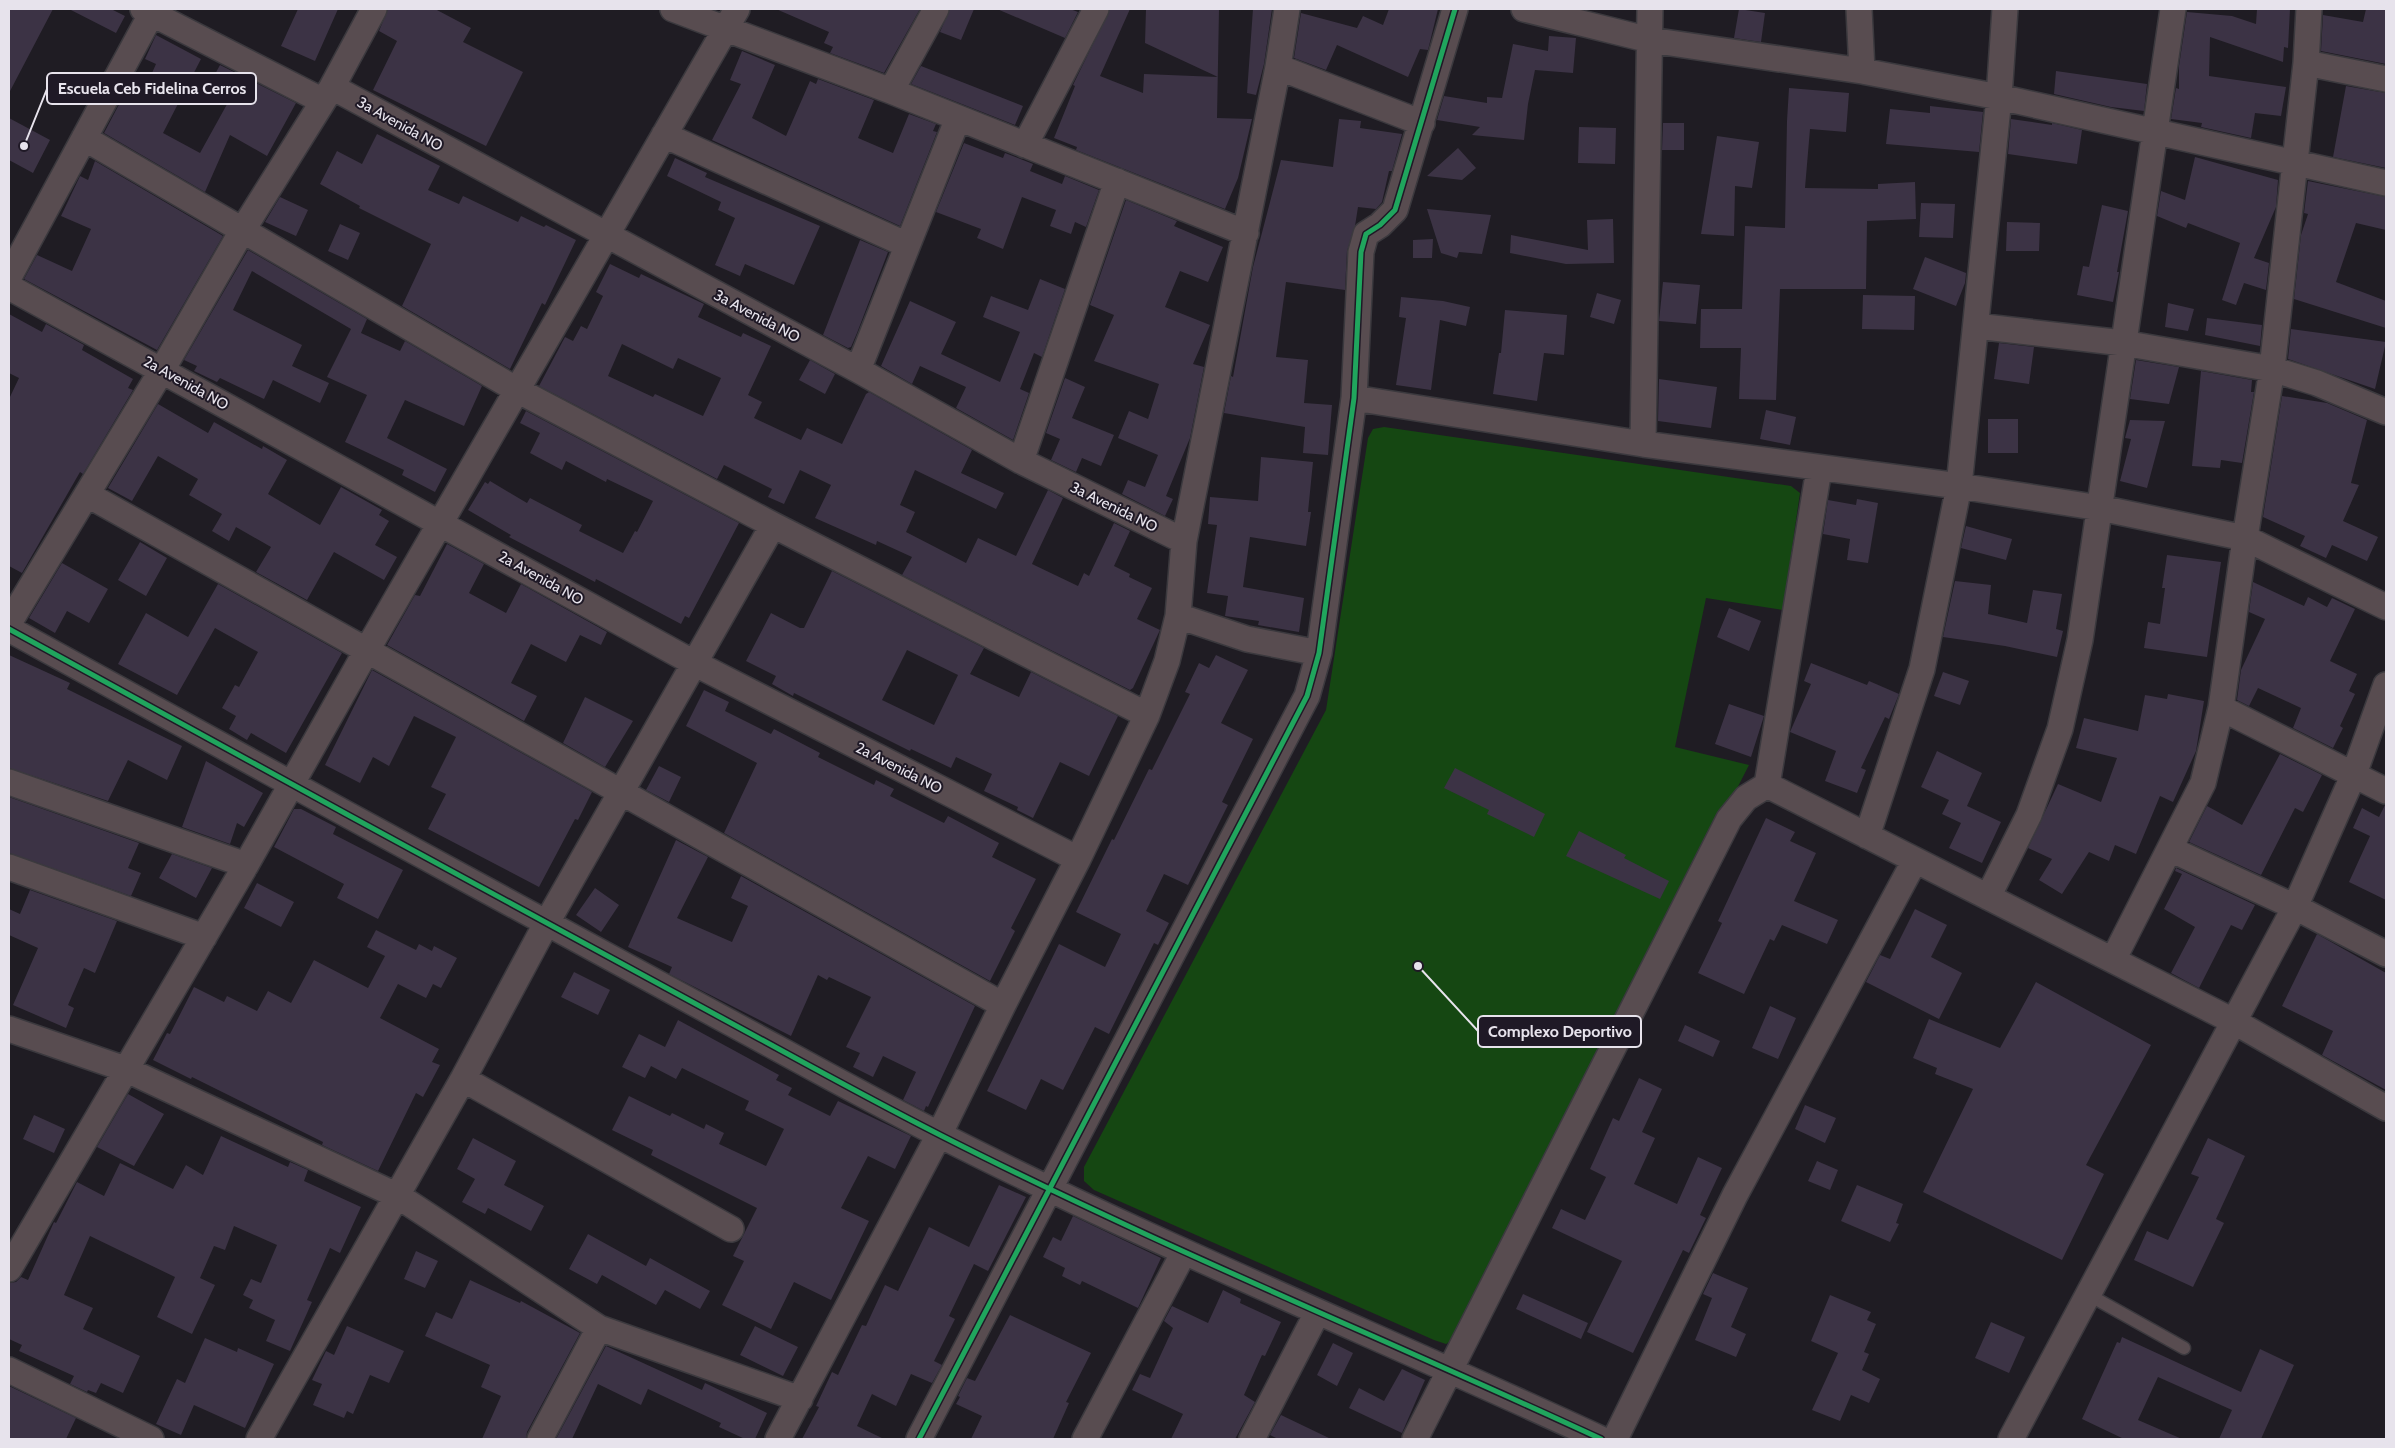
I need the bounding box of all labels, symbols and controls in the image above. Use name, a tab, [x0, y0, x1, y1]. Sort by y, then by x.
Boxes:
callout: Escuela Ceb Fidelina Cerros	[47, 73, 256, 104]
text: Escuela Ceb Fidelina Cerros	[58, 79, 247, 98]
street label: 3a Avenida NO	[354, 93, 446, 155]
street label: 3a Avenida NO	[711, 286, 803, 346]
street label: 2a Avenida NO	[140, 352, 232, 414]
street label: 3a Avenida NO	[1067, 478, 1161, 536]
street label: 2a Avenida NO	[495, 547, 587, 609]
street label: 2a Avenida NO	[853, 738, 945, 798]
callout: Complexo Deportivo	[1478, 1016, 1641, 1047]
text: Complexo Deportivo	[1488, 1022, 1632, 1041]

